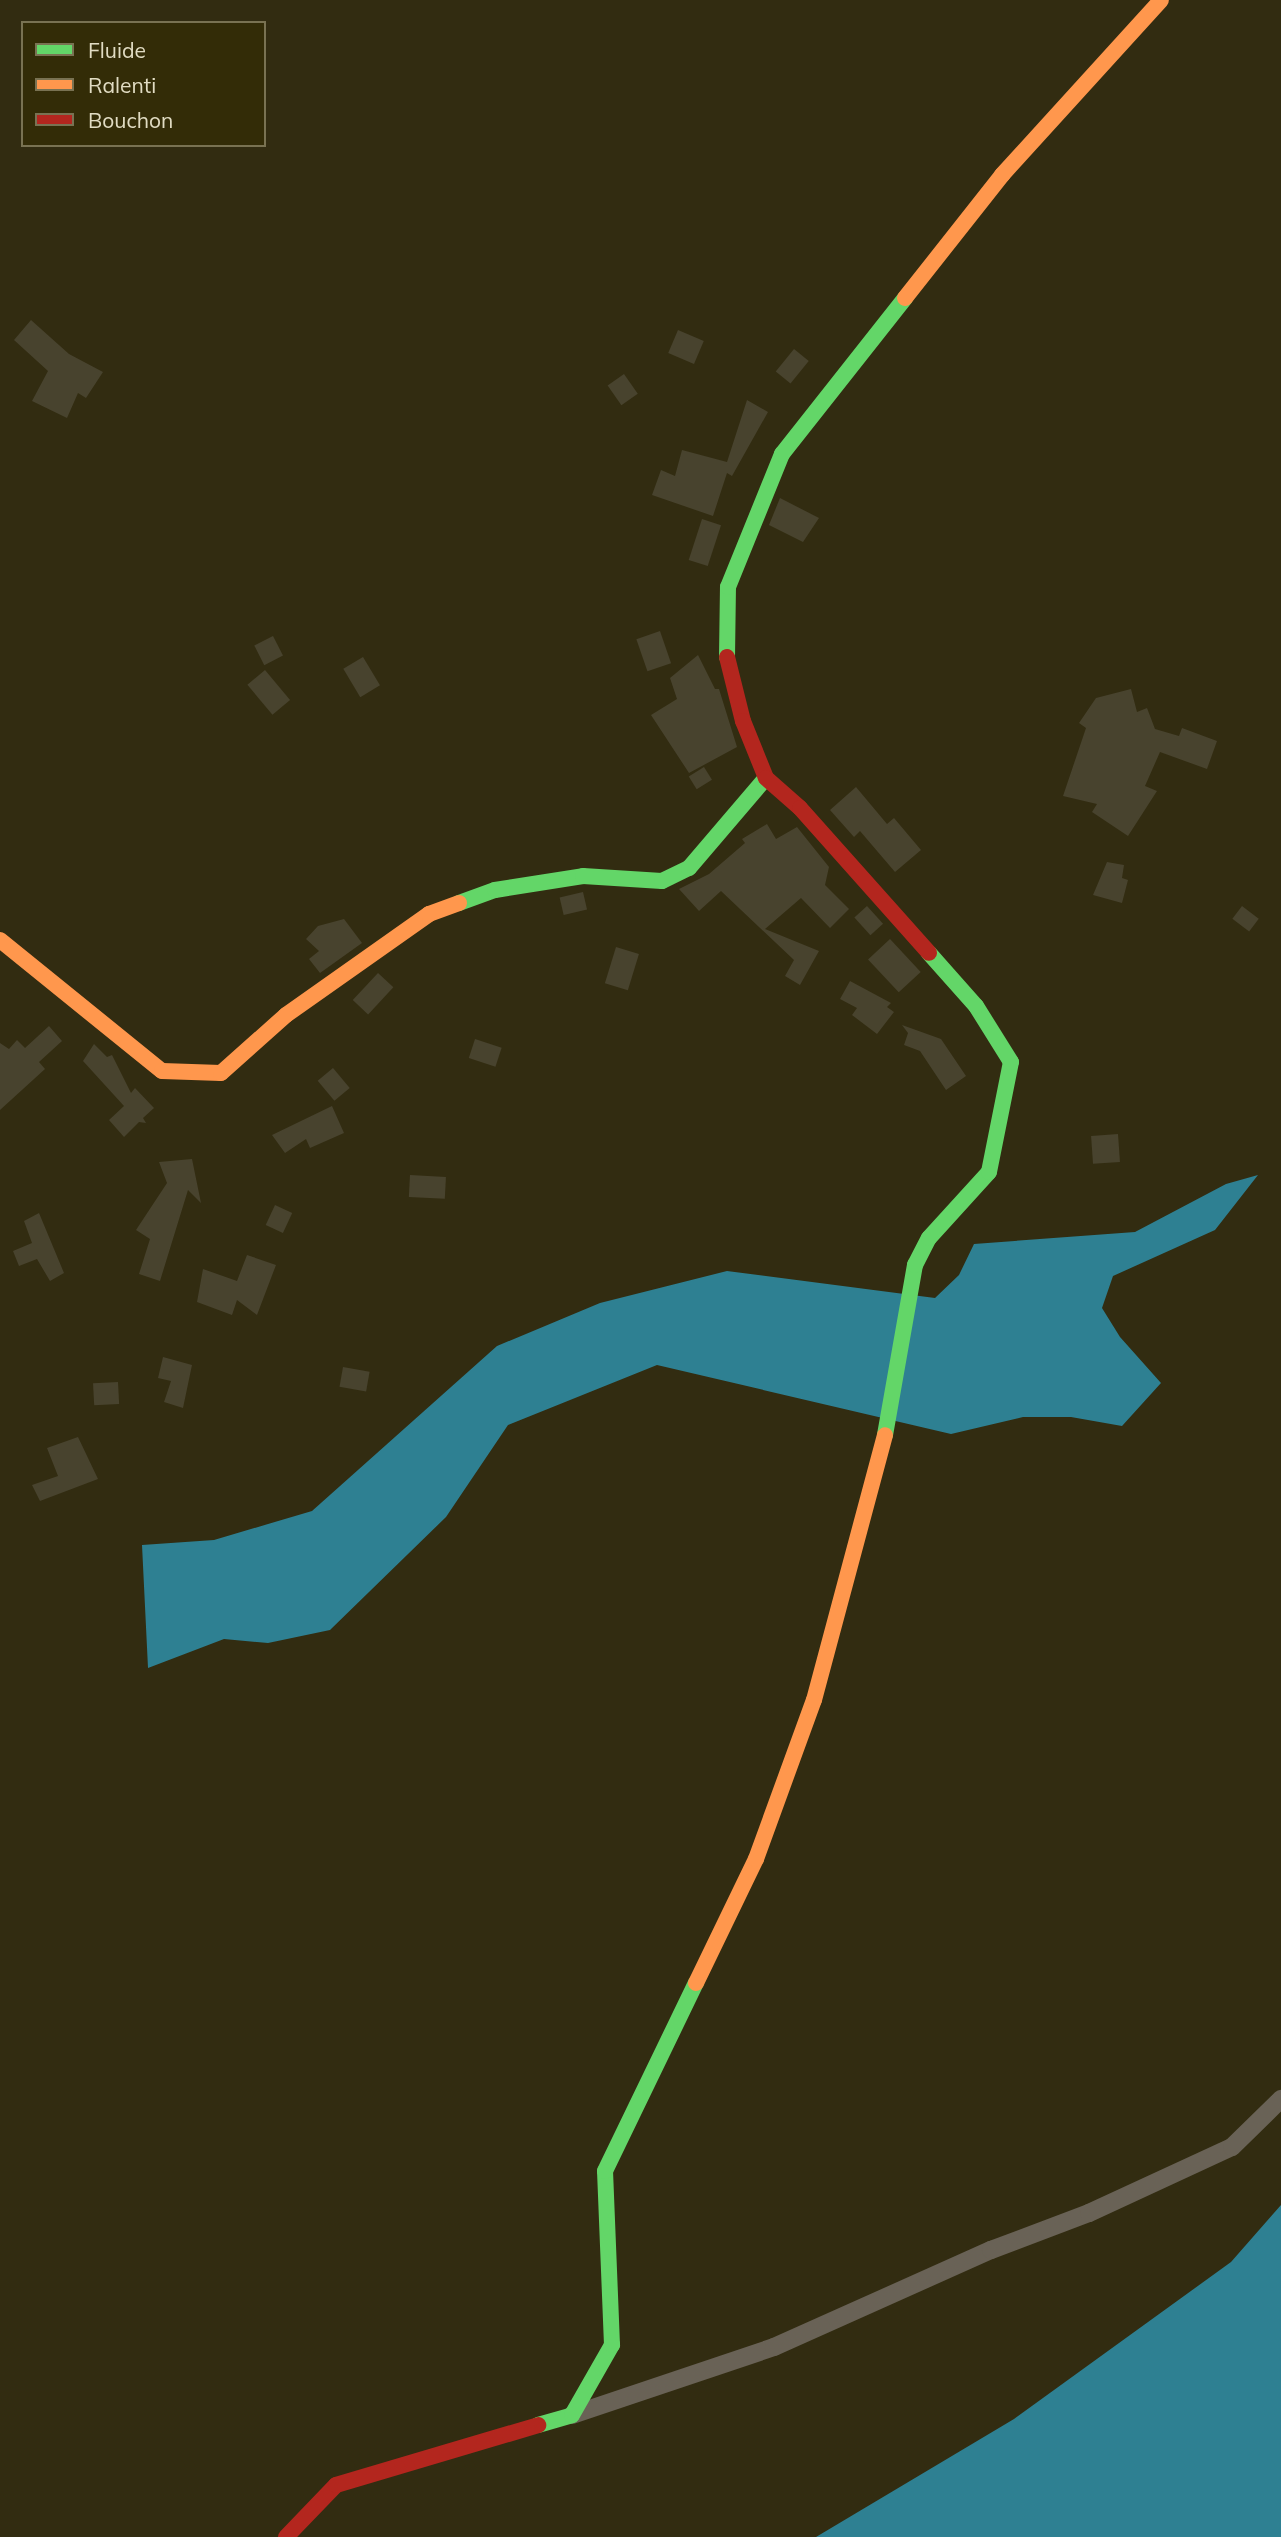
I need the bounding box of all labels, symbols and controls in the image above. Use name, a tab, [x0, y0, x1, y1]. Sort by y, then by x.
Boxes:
legend	[21, 21, 266, 147]
text: Fluide	[88, 37, 146, 63]
text: Ralenti	[88, 72, 156, 98]
text: Bouchon	[88, 107, 173, 133]

